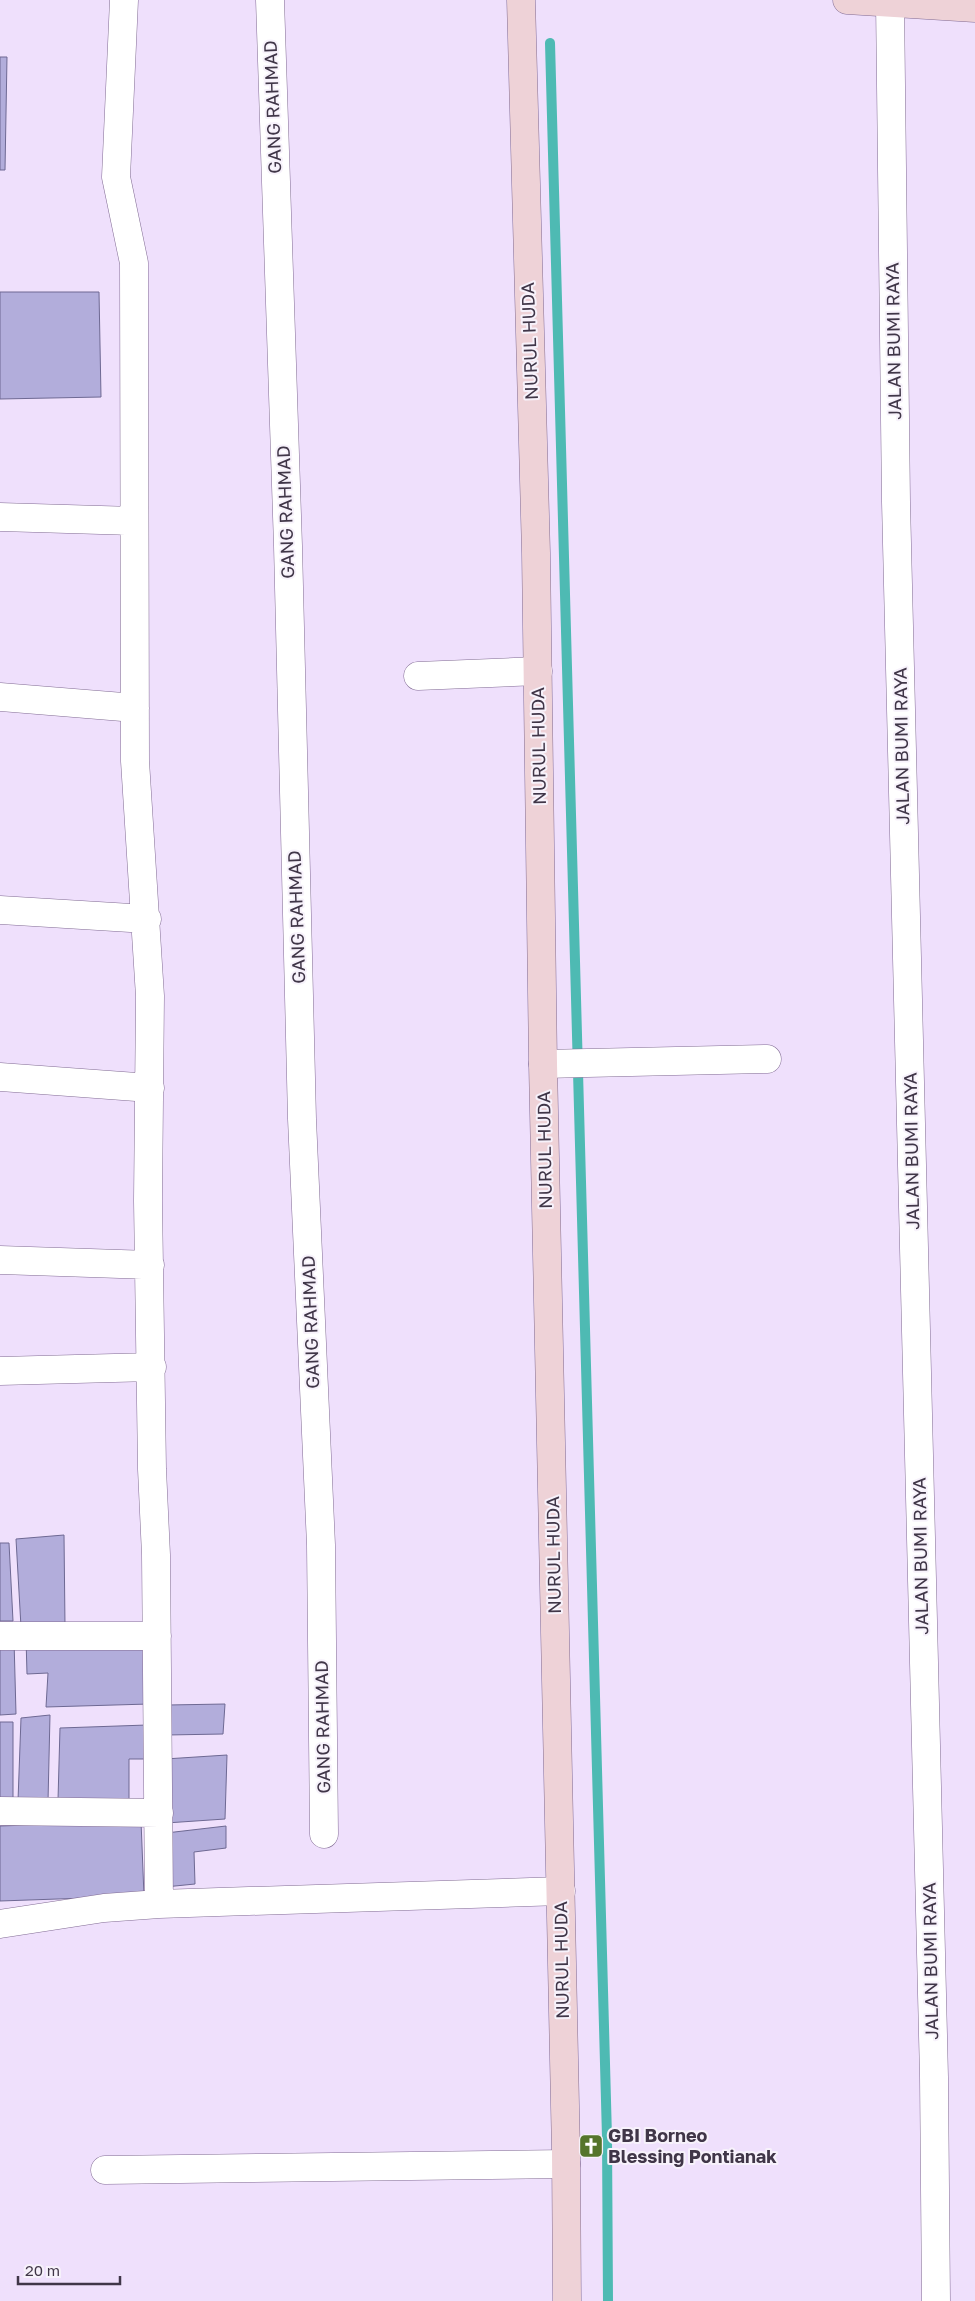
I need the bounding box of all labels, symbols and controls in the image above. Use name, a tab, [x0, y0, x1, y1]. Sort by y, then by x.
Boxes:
street label: GANG RAHMAD	[259, 40, 285, 174]
street label: JALAN BUMI RAYA	[881, 262, 905, 420]
street label: NURUL HUDA	[516, 282, 542, 400]
street label: GANG RAHMAD	[272, 445, 298, 579]
street label: JALAN BUMI RAYA	[889, 667, 913, 825]
street label: NURUL HUDA	[526, 687, 550, 805]
street label: GANG RAHMAD	[283, 850, 309, 984]
street label: JALAN BUMI RAYA	[899, 1072, 923, 1230]
street label: NURUL HUDA	[532, 1091, 556, 1209]
street label: GANG RAHMAD	[297, 1255, 323, 1389]
street label: JALAN BUMI RAYA	[908, 1477, 932, 1635]
street label: NURUL HUDA	[541, 1496, 565, 1614]
street label: GANG RAHMAD	[310, 1660, 334, 1794]
street label: JALAN BUMI RAYA	[918, 1882, 942, 2040]
street label: NURUL HUDA	[549, 1901, 573, 2019]
place label: GBI Borneo Blessing Pontianak	[608, 2124, 777, 2167]
church icon: GBI Borneo Blessing Pontianak	[578, 2133, 604, 2159]
scale bar	[18, 2254, 120, 2286]
text: 20 m	[25, 2261, 60, 2279]

